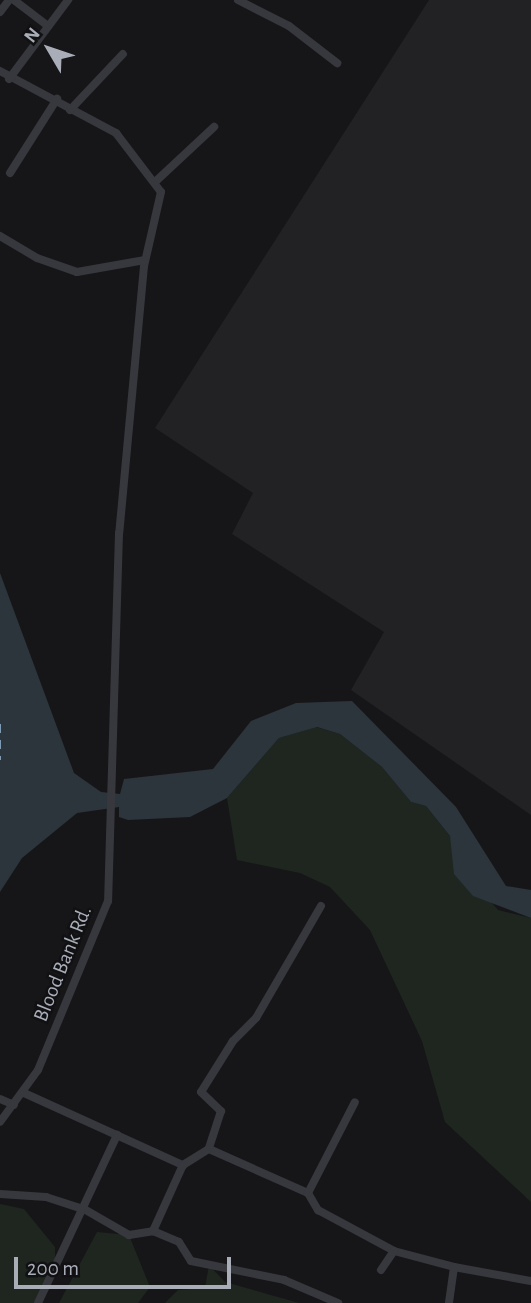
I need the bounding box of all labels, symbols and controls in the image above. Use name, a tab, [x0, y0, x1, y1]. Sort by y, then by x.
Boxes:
north arrow	[14, 14, 84, 84]
text: N	[21, 24, 44, 47]
street label: Blood Bank Rd.	[28, 902, 98, 1026]
scale bar	[18, 1244, 234, 1288]
text: 200 m	[27, 1258, 79, 1279]

